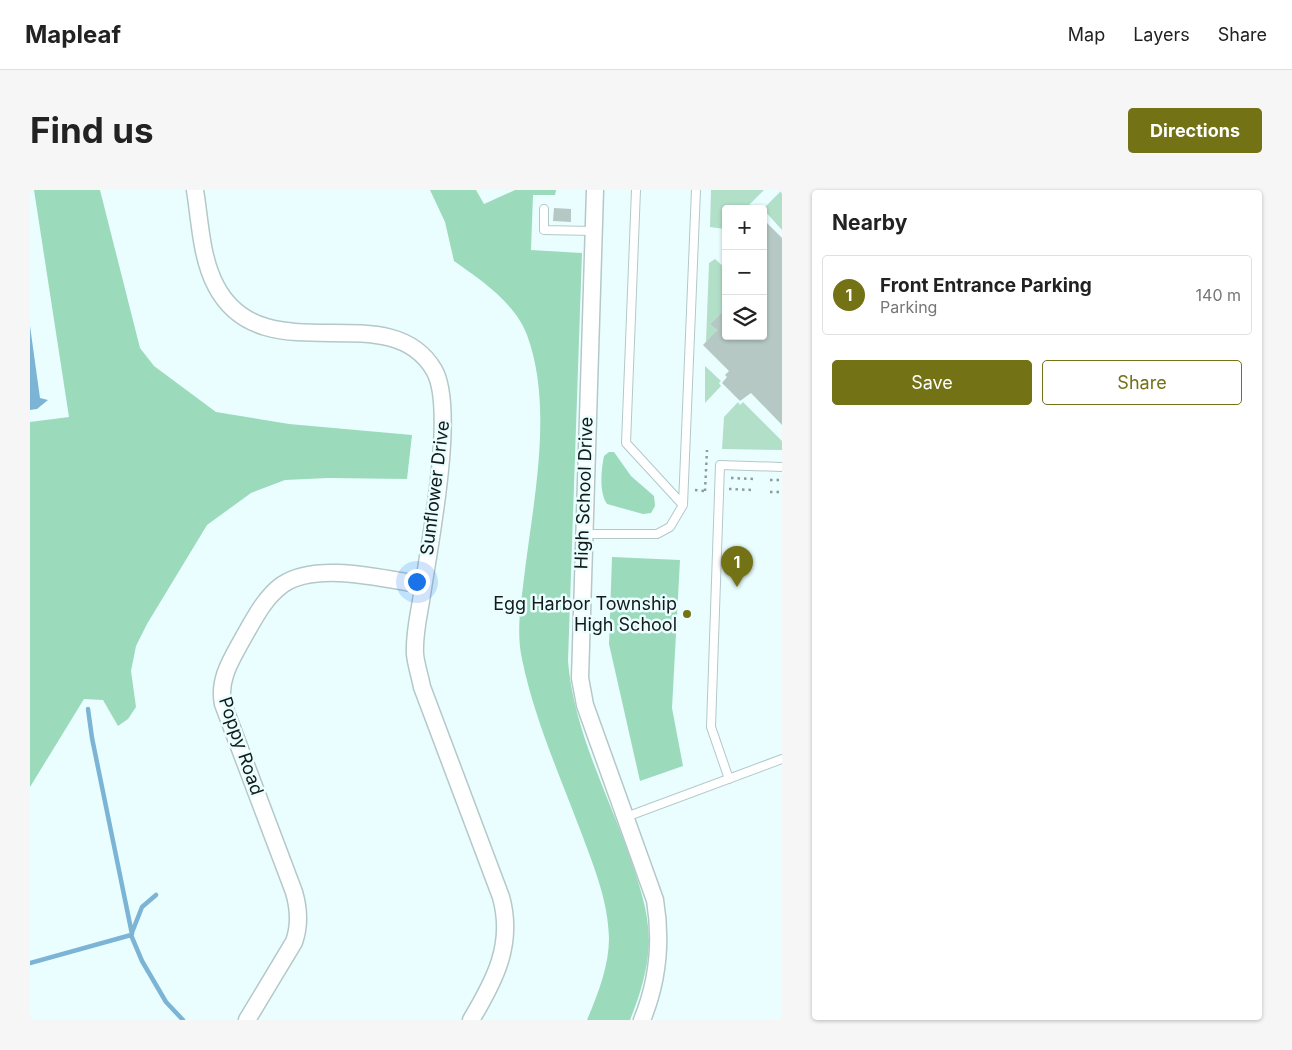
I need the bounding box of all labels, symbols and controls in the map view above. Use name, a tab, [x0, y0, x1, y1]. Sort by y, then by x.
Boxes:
text: Mapleaf	[25, 20, 121, 49]
text: Map	[1068, 24, 1105, 45]
text: Layers	[1133, 24, 1190, 45]
text: Share	[1218, 24, 1267, 45]
button: Directions	[1128, 108, 1262, 153]
text: Find us	[30, 109, 154, 151]
map controls	[722, 205, 767, 340]
button: +	[722, 205, 767, 250]
text: Nearby	[832, 210, 907, 235]
button: −	[722, 250, 767, 295]
text: Front Entrance Parking	[880, 274, 1092, 297]
text: 1	[846, 285, 852, 305]
text: 140 m	[1196, 285, 1241, 305]
button: layers	[722, 295, 767, 340]
text: Parking	[880, 297, 937, 317]
button: Save	[832, 360, 1032, 405]
button: Share	[1042, 360, 1242, 405]
street label: High School Drive	[570, 416, 597, 570]
street label: Sunflower Drive	[416, 419, 453, 557]
pin: 1	[721, 546, 753, 587]
your location	[404, 569, 430, 595]
place label: Egg Harbor Township High School	[493, 593, 677, 635]
marker: Egg Harbor Township High School	[681, 608, 693, 620]
street label: Poppy Road	[215, 694, 268, 798]

